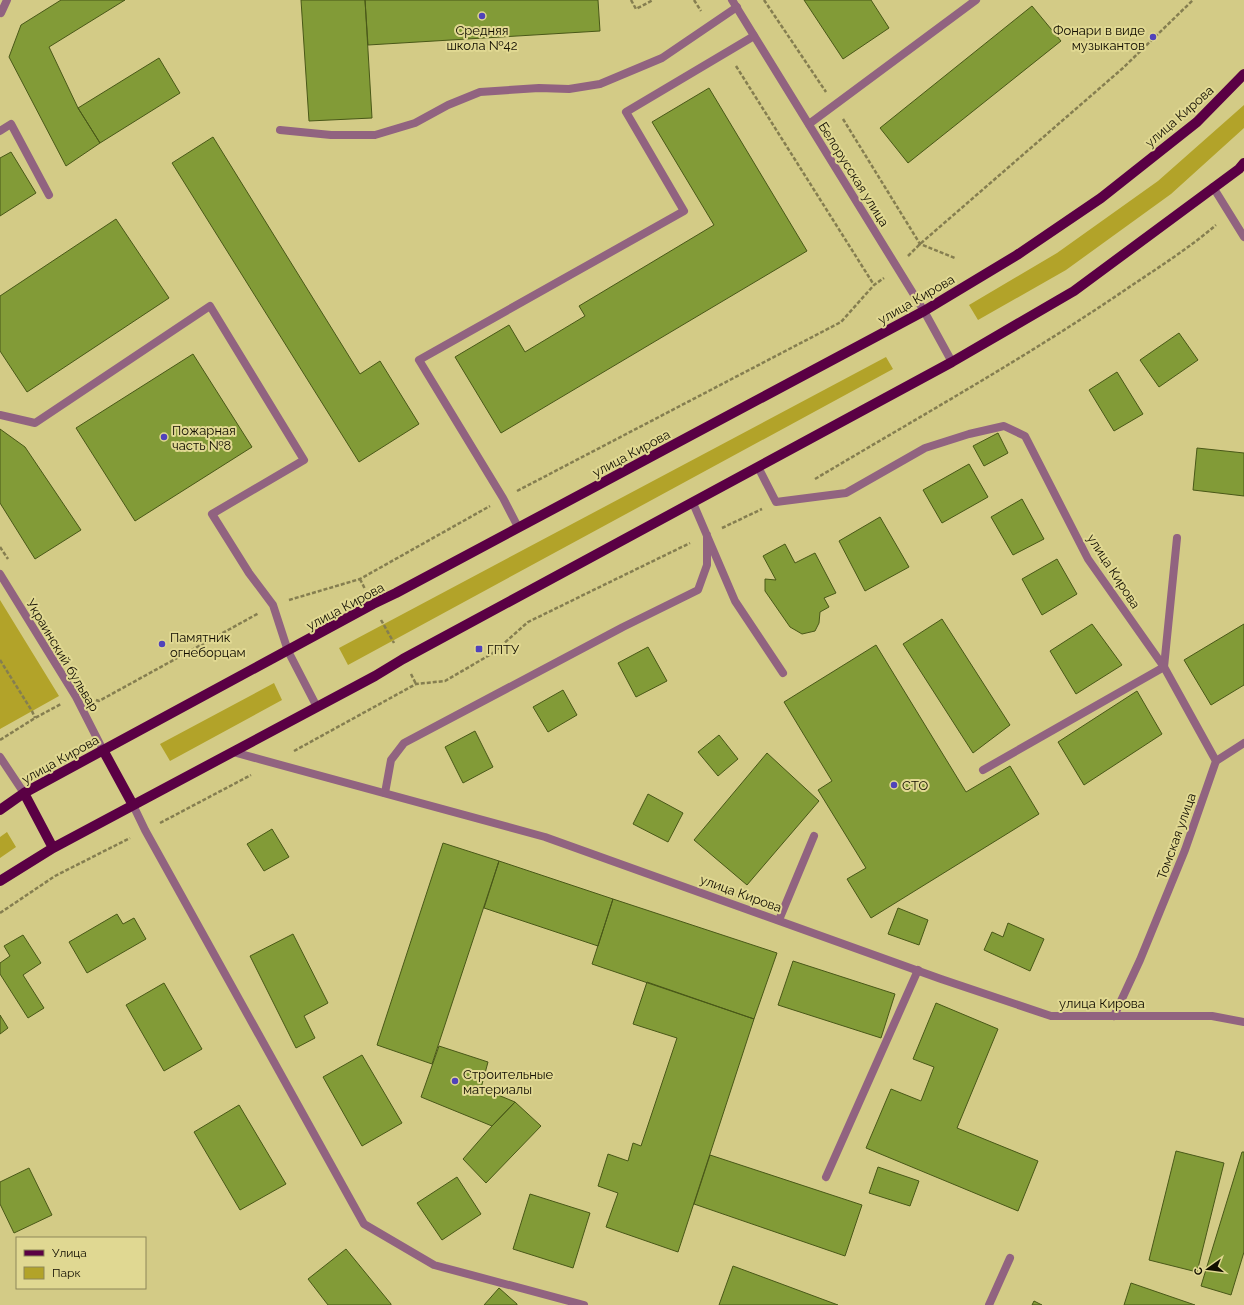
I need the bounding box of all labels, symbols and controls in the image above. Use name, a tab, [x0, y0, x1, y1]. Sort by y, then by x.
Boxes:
marker: Средняя школа №42	[477, 11, 487, 21]
place label: Средняя школа №42	[446, 23, 518, 53]
place label: Фонари в виде музыкантов	[1053, 23, 1145, 53]
marker: Фонари в виде музыкантов	[1148, 32, 1158, 42]
street label: улица Кирова	[1142, 83, 1217, 150]
street label: Белорусская улица	[815, 119, 892, 229]
street label: улица Кирова	[875, 271, 957, 327]
place label: Пожарная часть №8	[172, 423, 236, 453]
street label: улица Кирова	[590, 427, 673, 480]
marker: Пожарная часть №8	[159, 432, 169, 442]
street label: улица Кирова	[1084, 531, 1143, 611]
street label: улица Кирова	[304, 580, 387, 633]
street label: Украинский бульвар	[23, 596, 102, 714]
place label: Памятник огнеборцам	[170, 630, 246, 660]
marker: Памятник огнеборцам	[157, 639, 167, 649]
place label: ГПТУ	[487, 642, 520, 657]
marker: ГПТУ	[474, 644, 484, 654]
street label: улица Кирова	[19, 732, 101, 787]
place label: СТО	[902, 778, 929, 793]
marker: СТО	[889, 780, 899, 790]
street label: Томская улица	[1154, 791, 1199, 881]
street label: улица Кирова	[698, 872, 784, 915]
street label: улица Кирова	[1059, 996, 1145, 1011]
place label: Строительные материалы	[463, 1067, 554, 1097]
marker: Строительные материалы	[450, 1076, 460, 1086]
legend	[16, 1237, 146, 1289]
text: Улица	[52, 1246, 87, 1260]
north arrow	[1188, 1249, 1228, 1289]
text: Парк	[52, 1266, 81, 1280]
text: С	[1191, 1266, 1206, 1277]

